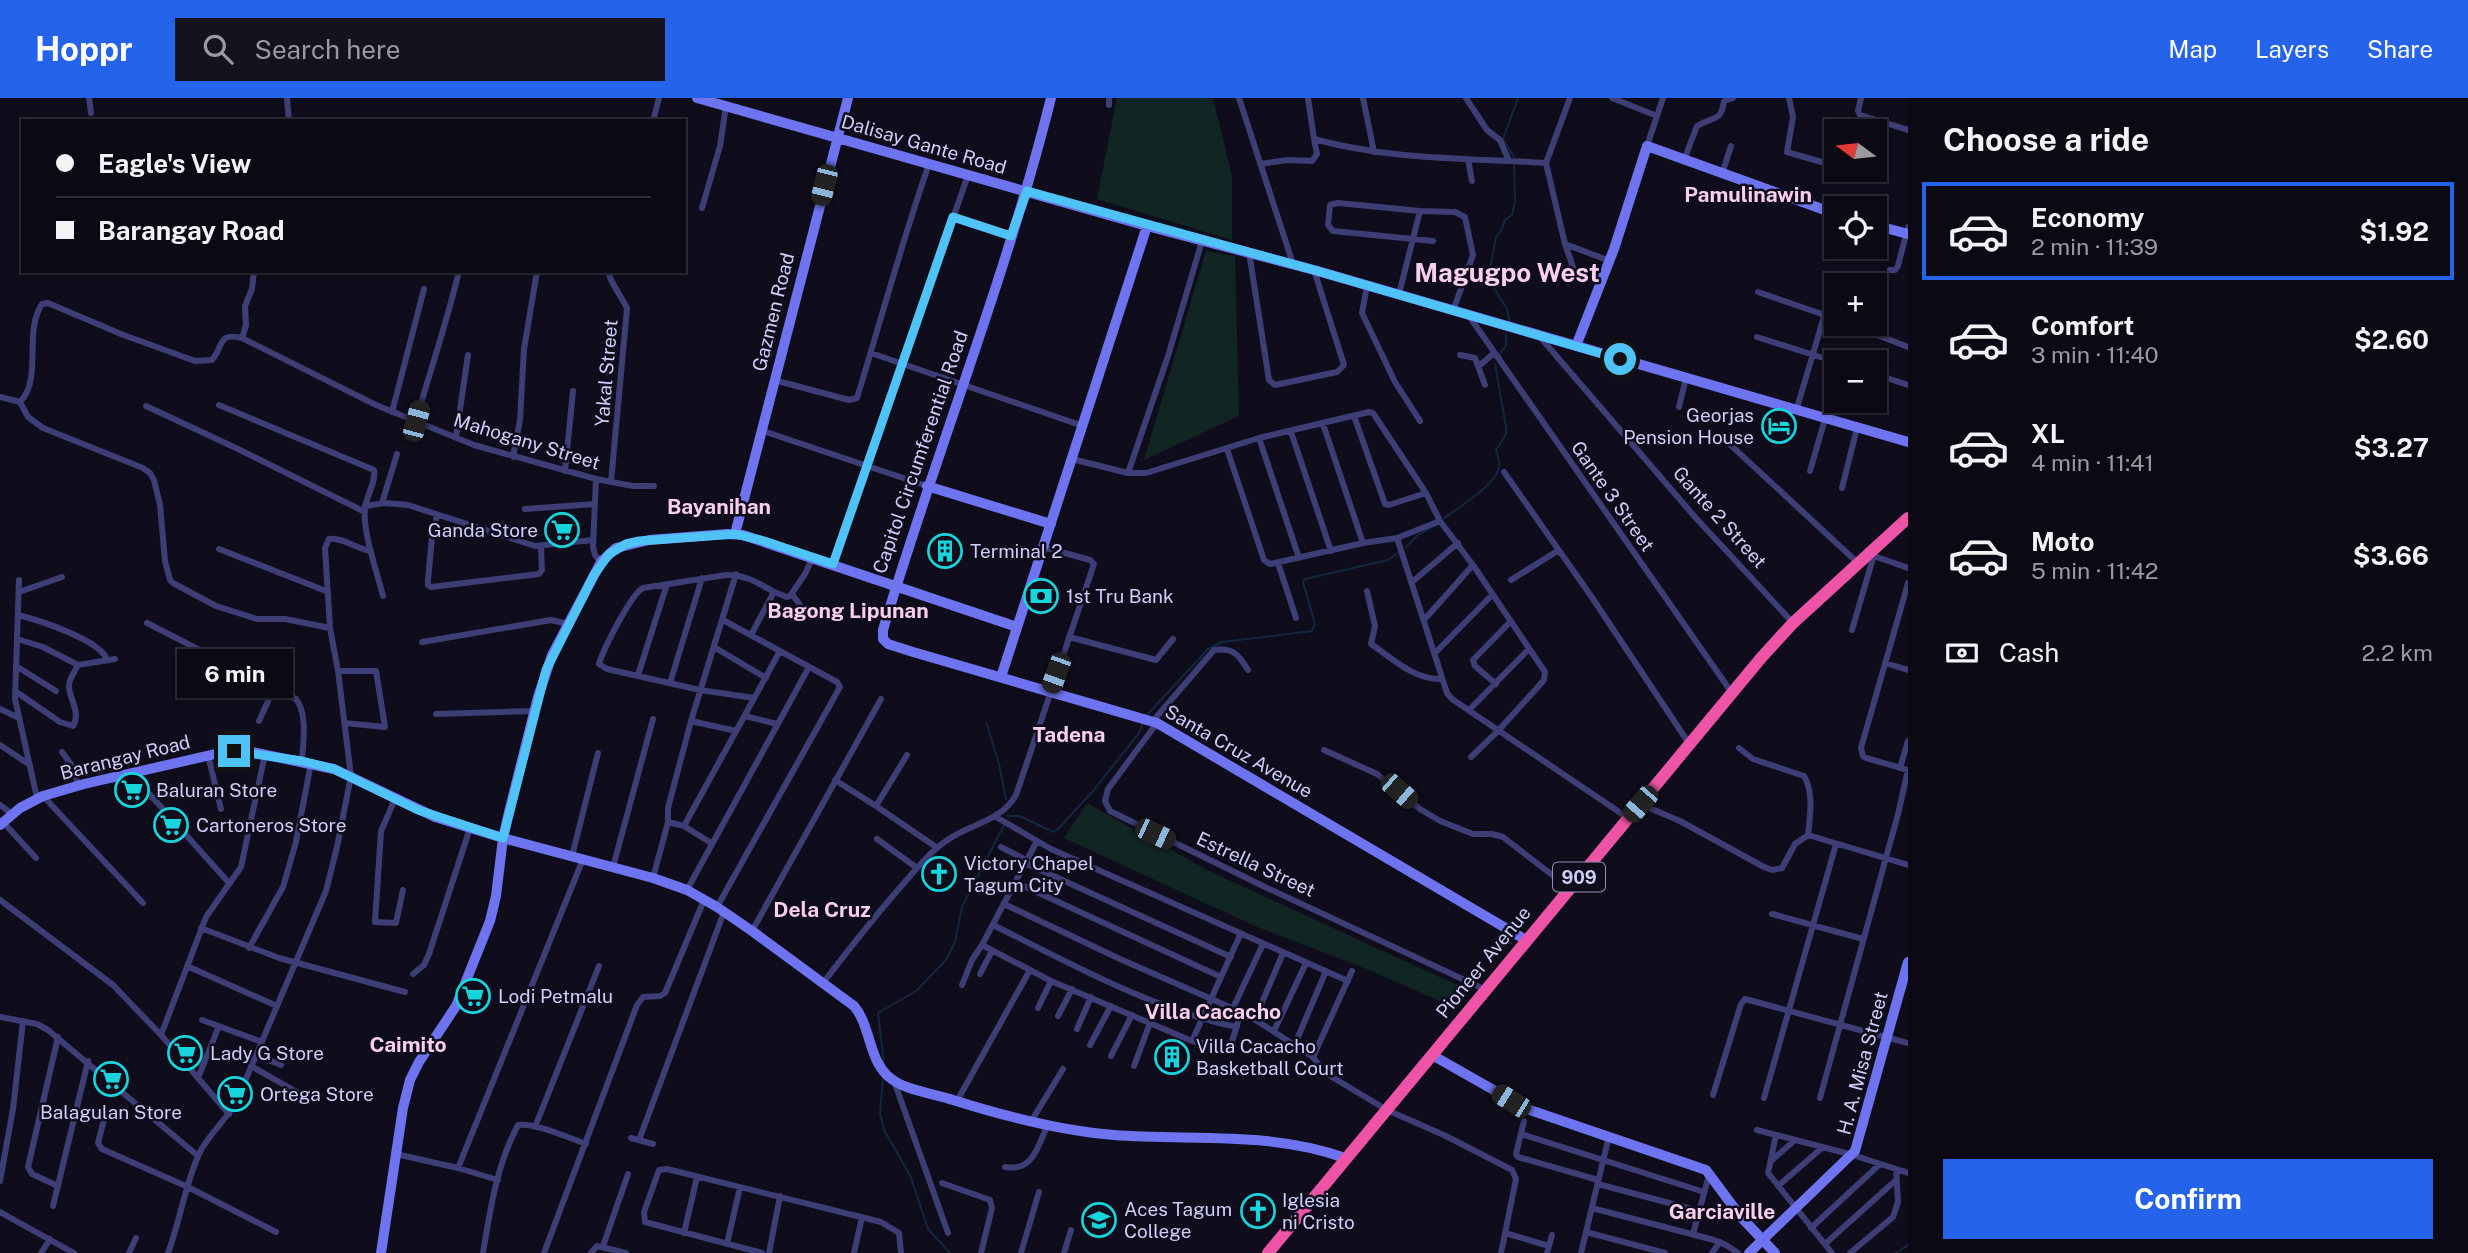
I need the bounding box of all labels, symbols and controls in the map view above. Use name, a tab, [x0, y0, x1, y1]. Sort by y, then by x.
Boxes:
search box	[175, 18, 665, 81]
text: Hoppr	[35, 30, 133, 68]
icon: search	[199, 30, 237, 68]
text: Search here	[255, 34, 401, 65]
text: Map	[2168, 35, 2217, 63]
text: Layers	[2255, 35, 2329, 63]
text: Share	[2367, 35, 2433, 63]
street label: Dalisay Gante Road	[839, 110, 1009, 178]
north arrow	[1824, 119, 1886, 182]
map controls	[1824, 119, 1887, 413]
text: Choose a ride	[1943, 121, 2149, 158]
text: Eagle's View	[98, 148, 251, 179]
car	[809, 162, 840, 208]
district label: Pamulinawin	[1684, 182, 1812, 207]
button: locate	[1824, 196, 1887, 259]
icon: car	[1947, 200, 2010, 263]
text: Economy	[2031, 202, 2144, 233]
text: Barangay Road	[98, 215, 285, 246]
text: $1.92	[2360, 216, 2429, 247]
text: 2 min · 11:39	[2031, 233, 2158, 260]
street label: Gazmen Road	[748, 250, 798, 374]
district label: Magugpo West	[1414, 257, 1600, 288]
button: +	[1824, 273, 1887, 336]
icon: car	[1947, 308, 2010, 371]
text: Comfort	[2031, 310, 2134, 341]
street label: Yakal Street	[590, 318, 622, 428]
text: $2.60	[2354, 324, 2429, 355]
street label: Capitol Circumferential Road	[868, 328, 972, 576]
text: 3 min · 11:40	[2031, 341, 2159, 368]
route start	[1604, 343, 1636, 375]
button: −	[1824, 350, 1887, 413]
car	[401, 398, 432, 444]
place label: Georjas Pension House	[1623, 404, 1754, 448]
hotel icon: Georjas Pension House	[1760, 407, 1798, 445]
street label: Mahogany Street	[451, 408, 603, 474]
icon: car	[1947, 416, 2010, 479]
text: XL	[2031, 418, 2065, 449]
text: $3.27	[2354, 432, 2429, 463]
street label: Gante 3 Street	[1567, 437, 1659, 555]
text: 4 min · 11:41	[2031, 449, 2154, 476]
street label: Gante 2 Street	[1669, 462, 1771, 572]
district label: Bayanihan	[667, 494, 771, 519]
supermarket icon: Ganda Store	[543, 511, 581, 549]
place label: Ganda Store	[428, 519, 538, 541]
icon: car	[1947, 524, 2010, 587]
text: Moto	[2031, 526, 2094, 557]
building icon: Terminal 2	[926, 532, 964, 570]
place label: Terminal 2	[970, 540, 1063, 562]
text: $3.66	[2353, 540, 2429, 571]
text: 5 min · 11:42	[2031, 557, 2159, 584]
bank icon: 1st Tru Bank	[1022, 577, 1060, 615]
place label: 1st Tru Bank	[1066, 585, 1174, 607]
district label: Bagong Lipunan	[767, 598, 929, 623]
icon: cash	[1943, 634, 1981, 672]
text: Cash	[1999, 637, 2059, 668]
text: 2.2 km	[2362, 639, 2433, 666]
callout: 6 min	[176, 650, 292, 698]
car	[1039, 650, 1074, 696]
text: 6 min	[205, 660, 265, 687]
street label: Santa Cruz Avenue	[1161, 700, 1317, 802]
district label: Tadena	[1033, 722, 1105, 747]
street label: Barangay Road	[58, 730, 192, 784]
route end	[218, 735, 250, 767]
car	[1377, 769, 1422, 813]
supermarket icon: Baluran Store	[113, 771, 151, 809]
place label: Baluran Store	[156, 779, 277, 801]
car	[1619, 781, 1662, 827]
supermarket icon: Cartoneros Store	[152, 806, 190, 844]
place label: Cartoneros Store	[196, 814, 347, 836]
car	[1132, 816, 1179, 852]
street label: Estrella Street	[1193, 827, 1319, 901]
place label: Victory Chapel Tagum City	[964, 852, 1094, 896]
church icon: Victory Chapel Tagum City	[920, 855, 958, 893]
road number: 909	[1553, 862, 1605, 892]
district label: Dela Cruz	[773, 897, 871, 922]
street label: Pioneer Avenue	[1431, 902, 1535, 1022]
supermarket icon: Lodi Petmalu	[454, 977, 492, 1015]
place label: Lodi Petmalu	[498, 985, 613, 1007]
street label: H. A. Misa Street	[1832, 989, 1892, 1137]
district label: Villa Cacacho	[1145, 999, 1281, 1024]
district label: Caimito	[369, 1032, 447, 1057]
supermarket icon: Lady G Store	[166, 1034, 204, 1072]
place label: Villa Cacacho Basketball Court	[1196, 1035, 1344, 1079]
building icon: Villa Cacacho Basketball Court	[1153, 1038, 1191, 1076]
place label: Lady G Store	[210, 1042, 324, 1064]
supermarket icon: Balagulan Store	[92, 1060, 130, 1098]
supermarket icon: Ortega Store	[216, 1075, 254, 1113]
car	[1488, 1081, 1535, 1121]
place label: Ortega Store	[260, 1083, 374, 1105]
place label: Balagulan Store	[40, 1101, 182, 1123]
button: Confirm	[1943, 1159, 2433, 1239]
place label: Iglesia ni Cristo	[1282, 1189, 1355, 1233]
church icon: Iglesia ni Cristo	[1239, 1192, 1277, 1230]
place label: Aces Tagum College	[1124, 1198, 1232, 1242]
district label: Garciaville	[1669, 1199, 1775, 1224]
school or university icon: Aces Tagum College	[1080, 1201, 1118, 1239]

